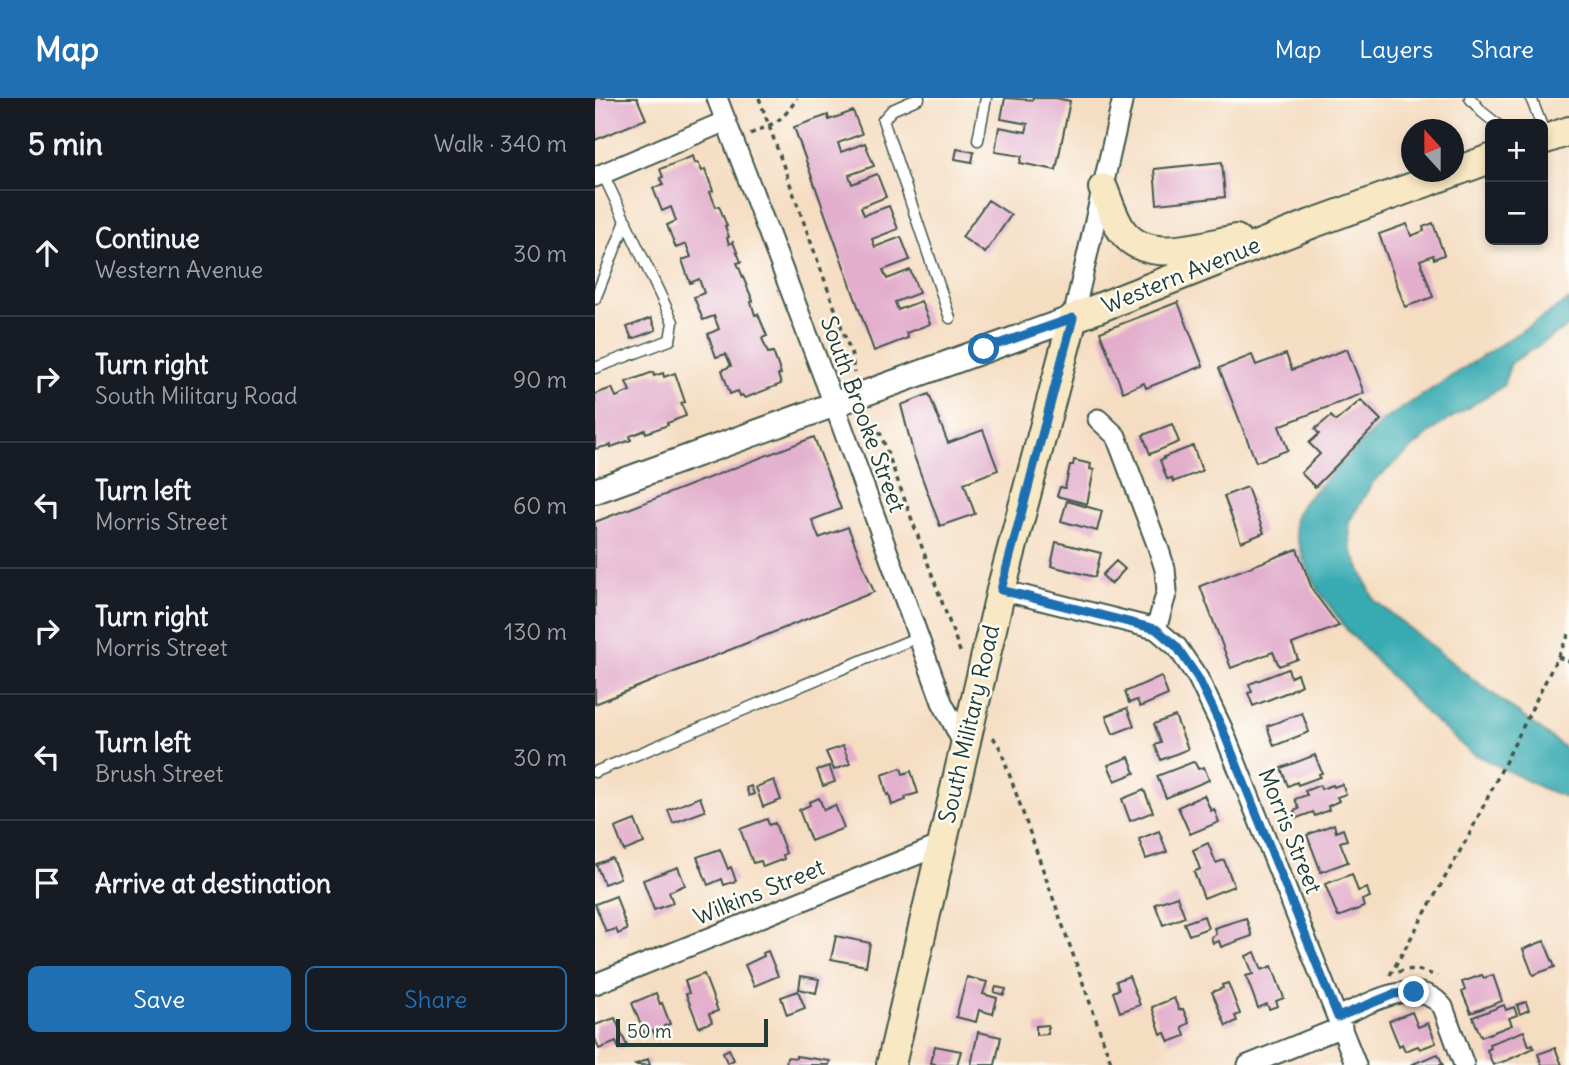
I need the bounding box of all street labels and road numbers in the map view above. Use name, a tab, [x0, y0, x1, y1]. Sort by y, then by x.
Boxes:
street label: Western Avenue	[1097, 230, 1264, 319]
street label: South Brooke Street	[815, 312, 912, 516]
street label: South Military Road	[932, 622, 1005, 826]
street label: Morris Street	[1252, 764, 1329, 898]
street label: Wilkins Street	[689, 852, 829, 931]

